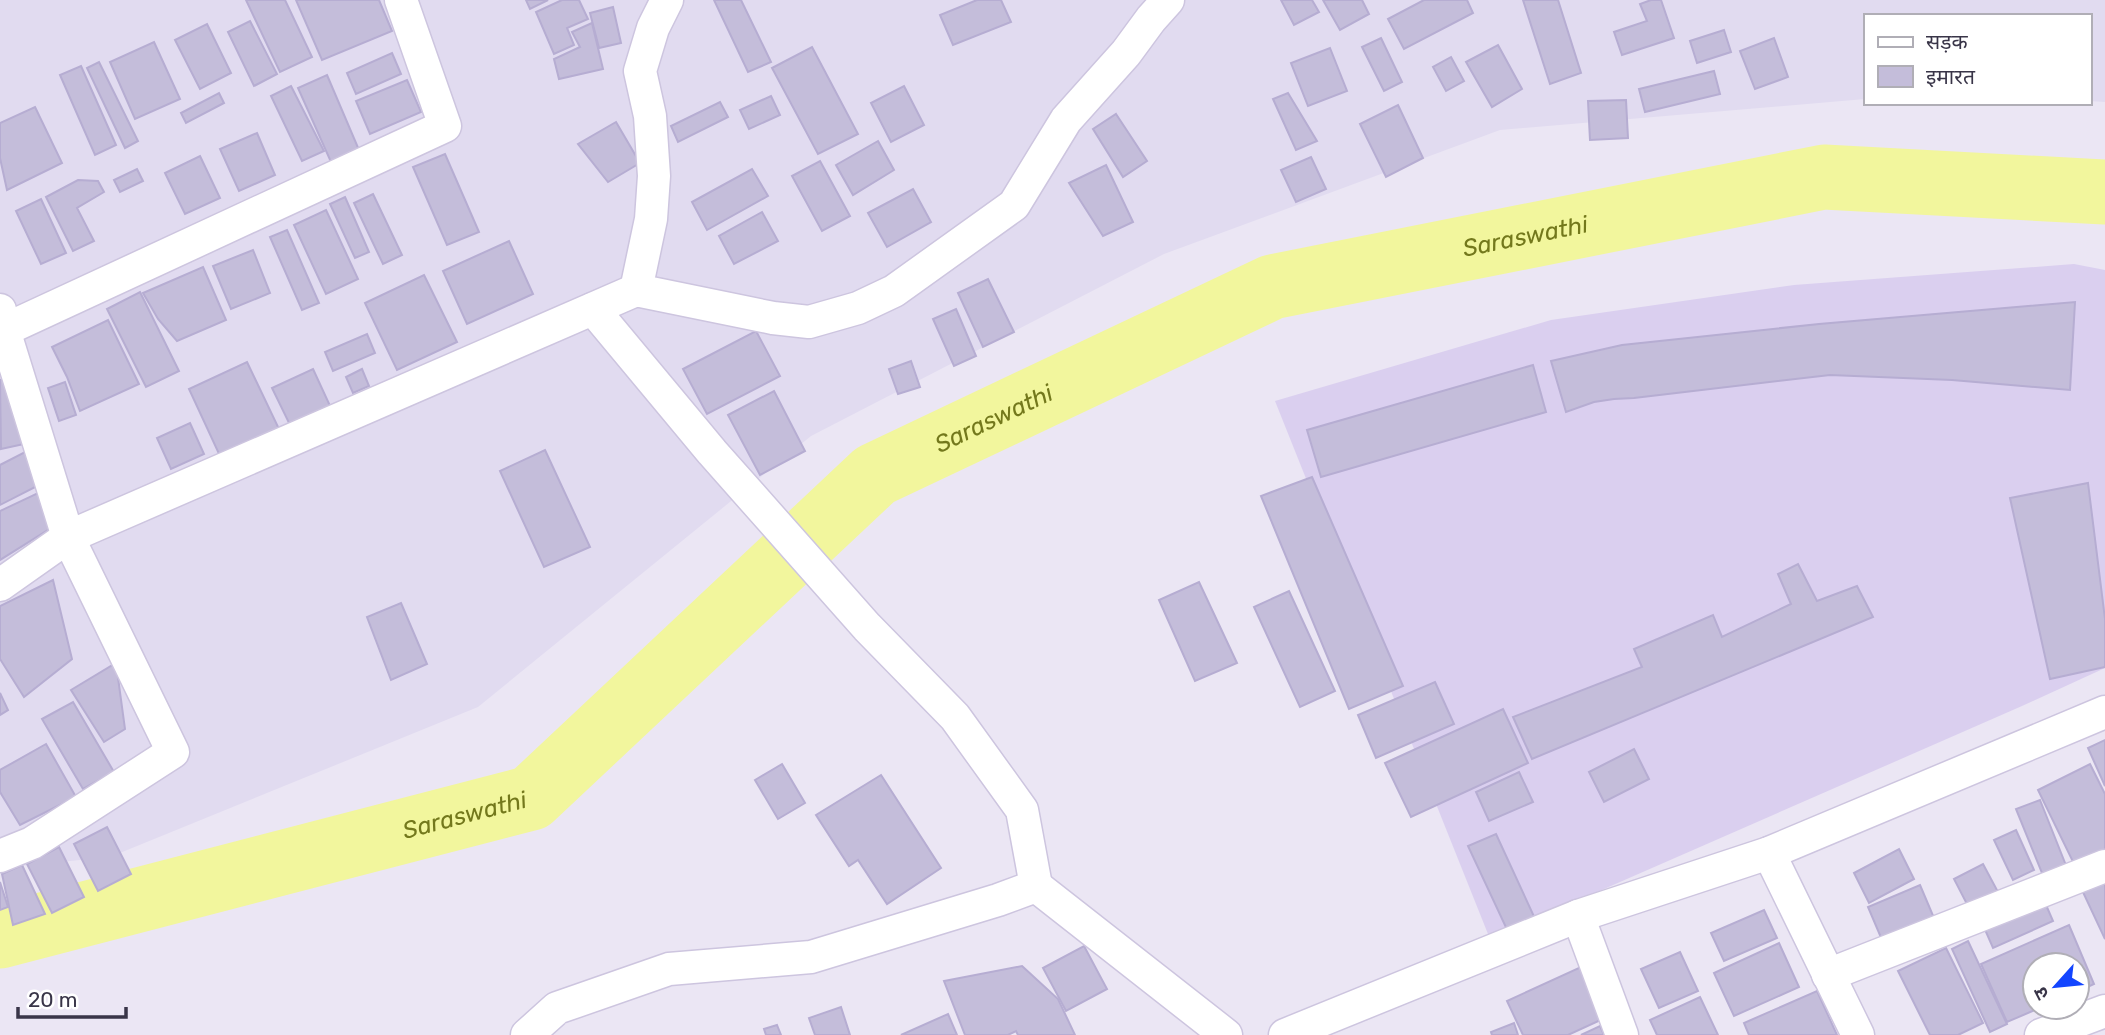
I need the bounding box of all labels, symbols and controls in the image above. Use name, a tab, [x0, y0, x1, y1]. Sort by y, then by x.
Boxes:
legend	[1864, 14, 2091, 105]
text: सड़क	[1926, 29, 1968, 54]
text: इमारत	[1926, 64, 1976, 89]
water label: Saraswathi	[1460, 210, 1591, 263]
water label: Saraswathi	[930, 378, 1058, 459]
water label: Saraswathi	[400, 785, 531, 845]
north arrow	[2021, 951, 2091, 1021]
scale bar	[18, 976, 126, 1020]
text: उ	[2028, 983, 2054, 1004]
text: 20 m	[28, 987, 77, 1012]

